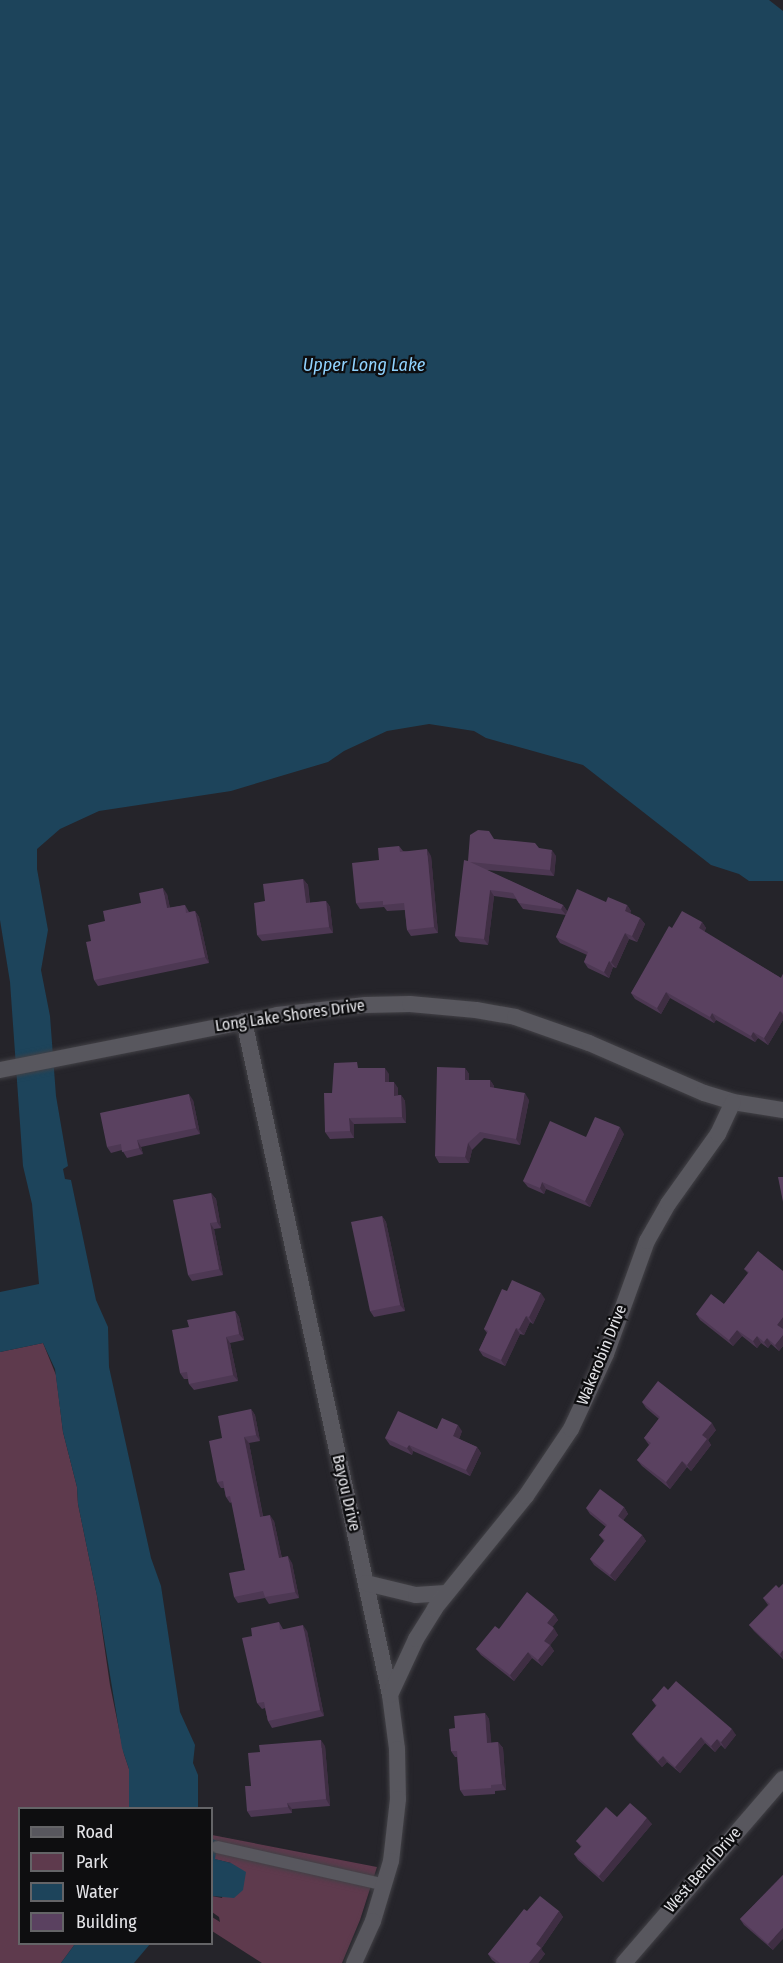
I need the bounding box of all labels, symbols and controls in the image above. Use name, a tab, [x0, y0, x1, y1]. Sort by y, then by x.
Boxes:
water label: Upper Long Lake	[303, 354, 425, 376]
street label: Long Lake Shores Drive	[214, 996, 366, 1036]
street label: Wakerobin Drive	[573, 1302, 631, 1408]
street label: Bayou Drive	[328, 1453, 364, 1533]
legend	[18, 1807, 213, 1945]
text: Road	[76, 1821, 113, 1843]
street label: West Bend Drive	[661, 1823, 745, 1917]
text: Park	[76, 1851, 108, 1873]
text: Water	[76, 1881, 119, 1903]
text: Building	[76, 1911, 137, 1933]

